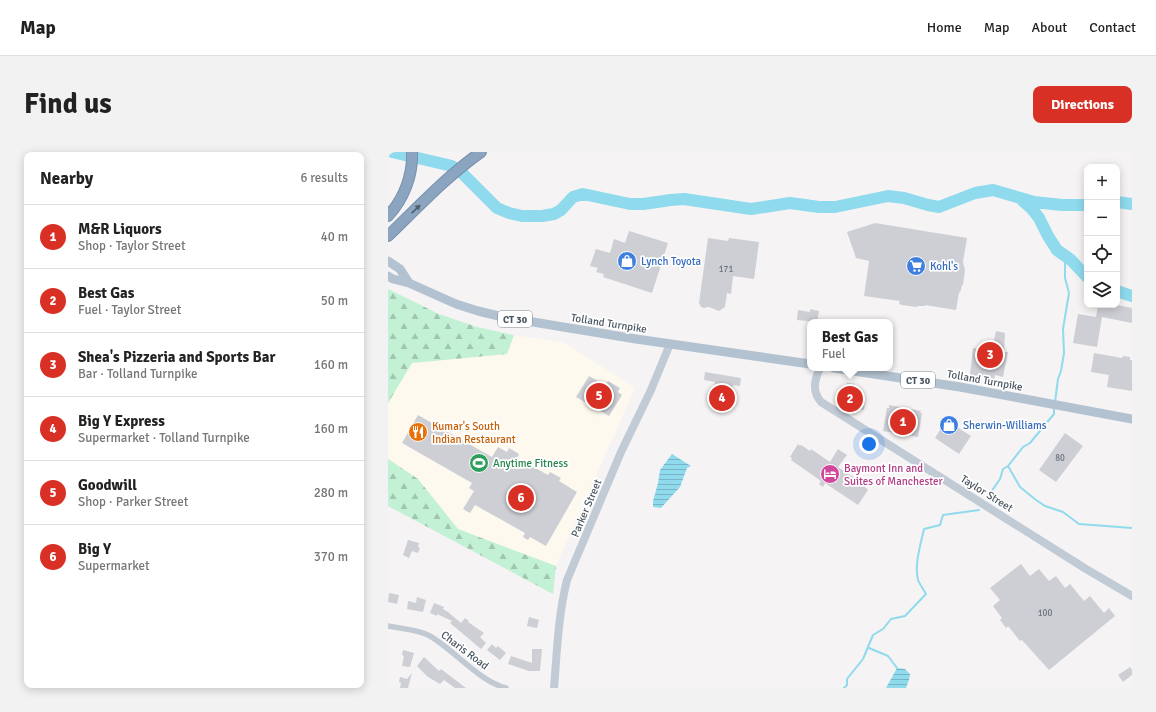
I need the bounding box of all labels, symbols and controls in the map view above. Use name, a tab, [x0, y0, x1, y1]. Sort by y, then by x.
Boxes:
text: Map	[20, 16, 56, 40]
text: Home	[927, 19, 962, 36]
text: Map	[984, 19, 1009, 36]
text: About	[1031, 19, 1067, 36]
text: Contact	[1089, 19, 1136, 36]
button: Directions	[1033, 86, 1132, 123]
text: Find us	[24, 87, 112, 121]
map controls	[1084, 164, 1120, 308]
button: +	[1084, 164, 1120, 200]
text: Nearby	[40, 168, 93, 189]
text: 6 results	[300, 170, 348, 186]
button: −	[1084, 200, 1120, 236]
one-way arrow	[411, 204, 421, 214]
text: M&R Liquors	[78, 220, 162, 238]
text: 1	[49, 229, 57, 245]
text: 40 m	[321, 229, 348, 245]
button: locate	[1084, 236, 1120, 272]
text: Shop · Taylor Street	[78, 238, 186, 254]
shop icon: Lynch Toyota	[616, 250, 638, 272]
place label: Lynch Toyota	[641, 255, 701, 268]
supermarket icon: Kohl's	[905, 255, 927, 277]
place label: Kohl's	[930, 260, 958, 273]
house number: 171	[719, 264, 733, 275]
button: layers	[1084, 272, 1120, 308]
text: Best Gas	[78, 284, 134, 302]
text: 2	[49, 293, 57, 309]
text: 50 m	[321, 293, 348, 309]
text: Fuel · Taylor Street	[78, 302, 181, 318]
road number: CT 30	[498, 311, 532, 327]
street label: Tolland Turnpike	[570, 311, 648, 336]
popup	[807, 319, 893, 371]
text: Best Gas	[822, 328, 878, 346]
pin: 3	[977, 340, 1003, 370]
text: Fuel	[822, 346, 846, 362]
text: Shea's Pizzeria and Sports Bar	[78, 348, 275, 366]
text: 3	[49, 357, 57, 373]
text: 160 m	[314, 357, 348, 373]
text: Bar · Tolland Turnpike	[78, 366, 197, 382]
street label: Tolland Turnpike	[946, 367, 1024, 394]
road number: CT 30	[901, 372, 935, 388]
pin: 5	[586, 381, 612, 411]
pin: 4	[709, 383, 735, 413]
pin: 2	[837, 384, 863, 414]
pin: 1	[890, 407, 916, 437]
text: Big Y Express	[78, 412, 165, 430]
shop icon: Sherwin-Williams	[938, 414, 960, 436]
place label: Sherwin-Williams	[963, 419, 1047, 432]
place label: Kumar's South Indian Restaurant	[432, 420, 516, 446]
text: 4	[49, 421, 57, 437]
text: 160 m	[314, 421, 348, 437]
restaurant icon: Kumar's South Indian Restaurant	[407, 421, 429, 443]
text: Supermarket · Tolland Turnpike	[78, 430, 250, 446]
your location	[859, 434, 879, 454]
sports icon: Anytime Fitness	[468, 452, 490, 474]
house number: 80	[1055, 453, 1065, 464]
place label: Anytime Fitness	[493, 457, 568, 470]
place label: Baymont Inn and Suites of Manchester	[844, 462, 943, 488]
hotel icon: Baymont Inn and Suites of Manchester	[819, 463, 841, 485]
street label: Taylor Street	[958, 472, 1015, 515]
text: Goodwill	[78, 476, 137, 494]
street label: Parker Street	[568, 477, 605, 539]
pin: 6	[508, 483, 534, 513]
text: 5	[49, 485, 57, 501]
text: 280 m	[314, 485, 348, 501]
text: Shop · Parker Street	[78, 494, 188, 510]
text: Big Y	[78, 540, 111, 558]
text: 6	[49, 549, 57, 565]
text: 370 m	[314, 549, 348, 565]
text: Supermarket	[78, 558, 150, 574]
house number: 100	[1038, 608, 1052, 619]
street label: Charis Road	[438, 628, 491, 673]

